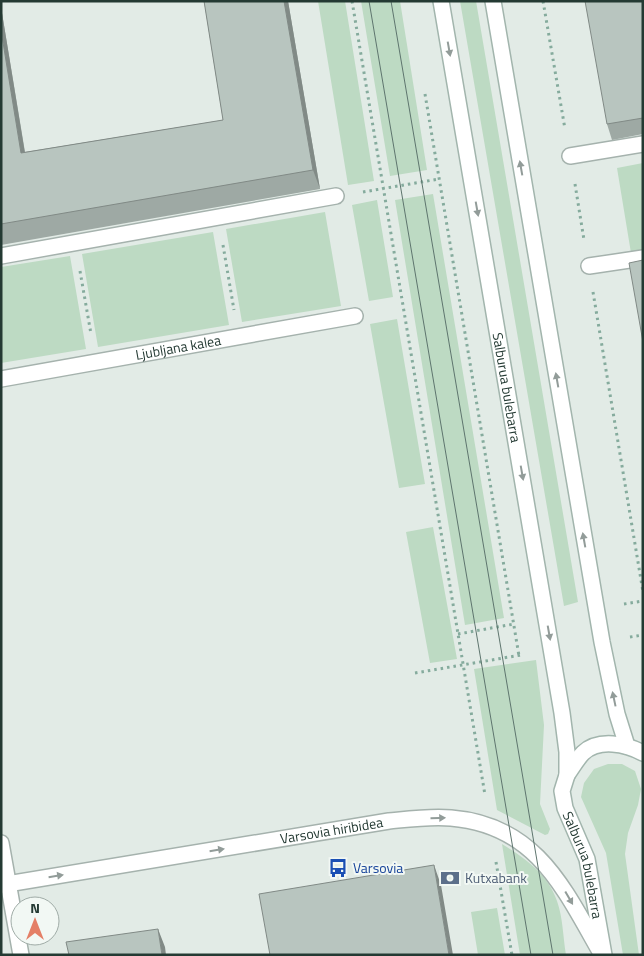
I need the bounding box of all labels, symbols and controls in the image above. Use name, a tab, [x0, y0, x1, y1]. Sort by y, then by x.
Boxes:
one-way arrow	[446, 42, 454, 58]
one-way arrow	[516, 159, 524, 175]
one-way arrow	[473, 202, 481, 218]
street label: Ljubljana kalea	[134, 329, 223, 365]
street label: Salburua bulebarra	[487, 331, 527, 444]
one-way arrow	[552, 371, 560, 387]
one-way arrow	[518, 466, 526, 482]
one-way arrow	[580, 531, 588, 547]
one-way arrow	[545, 626, 553, 642]
one-way arrow	[610, 692, 618, 707]
street label: Salburua bulebarra	[558, 808, 608, 920]
street label: Varsovia hiribidea	[278, 811, 384, 849]
one-way arrow	[430, 814, 446, 822]
one-way arrow	[209, 845, 225, 853]
bus stop icon: Varsovia	[327, 857, 349, 879]
place label: Varsovia	[353, 857, 403, 878]
bank icon: Kutxabank	[439, 867, 461, 889]
place label: Kutxabank	[465, 867, 527, 888]
one-way arrow	[49, 871, 65, 879]
one-way arrow	[565, 891, 574, 905]
north arrow	[10, 896, 60, 946]
text: N	[30, 897, 40, 918]

